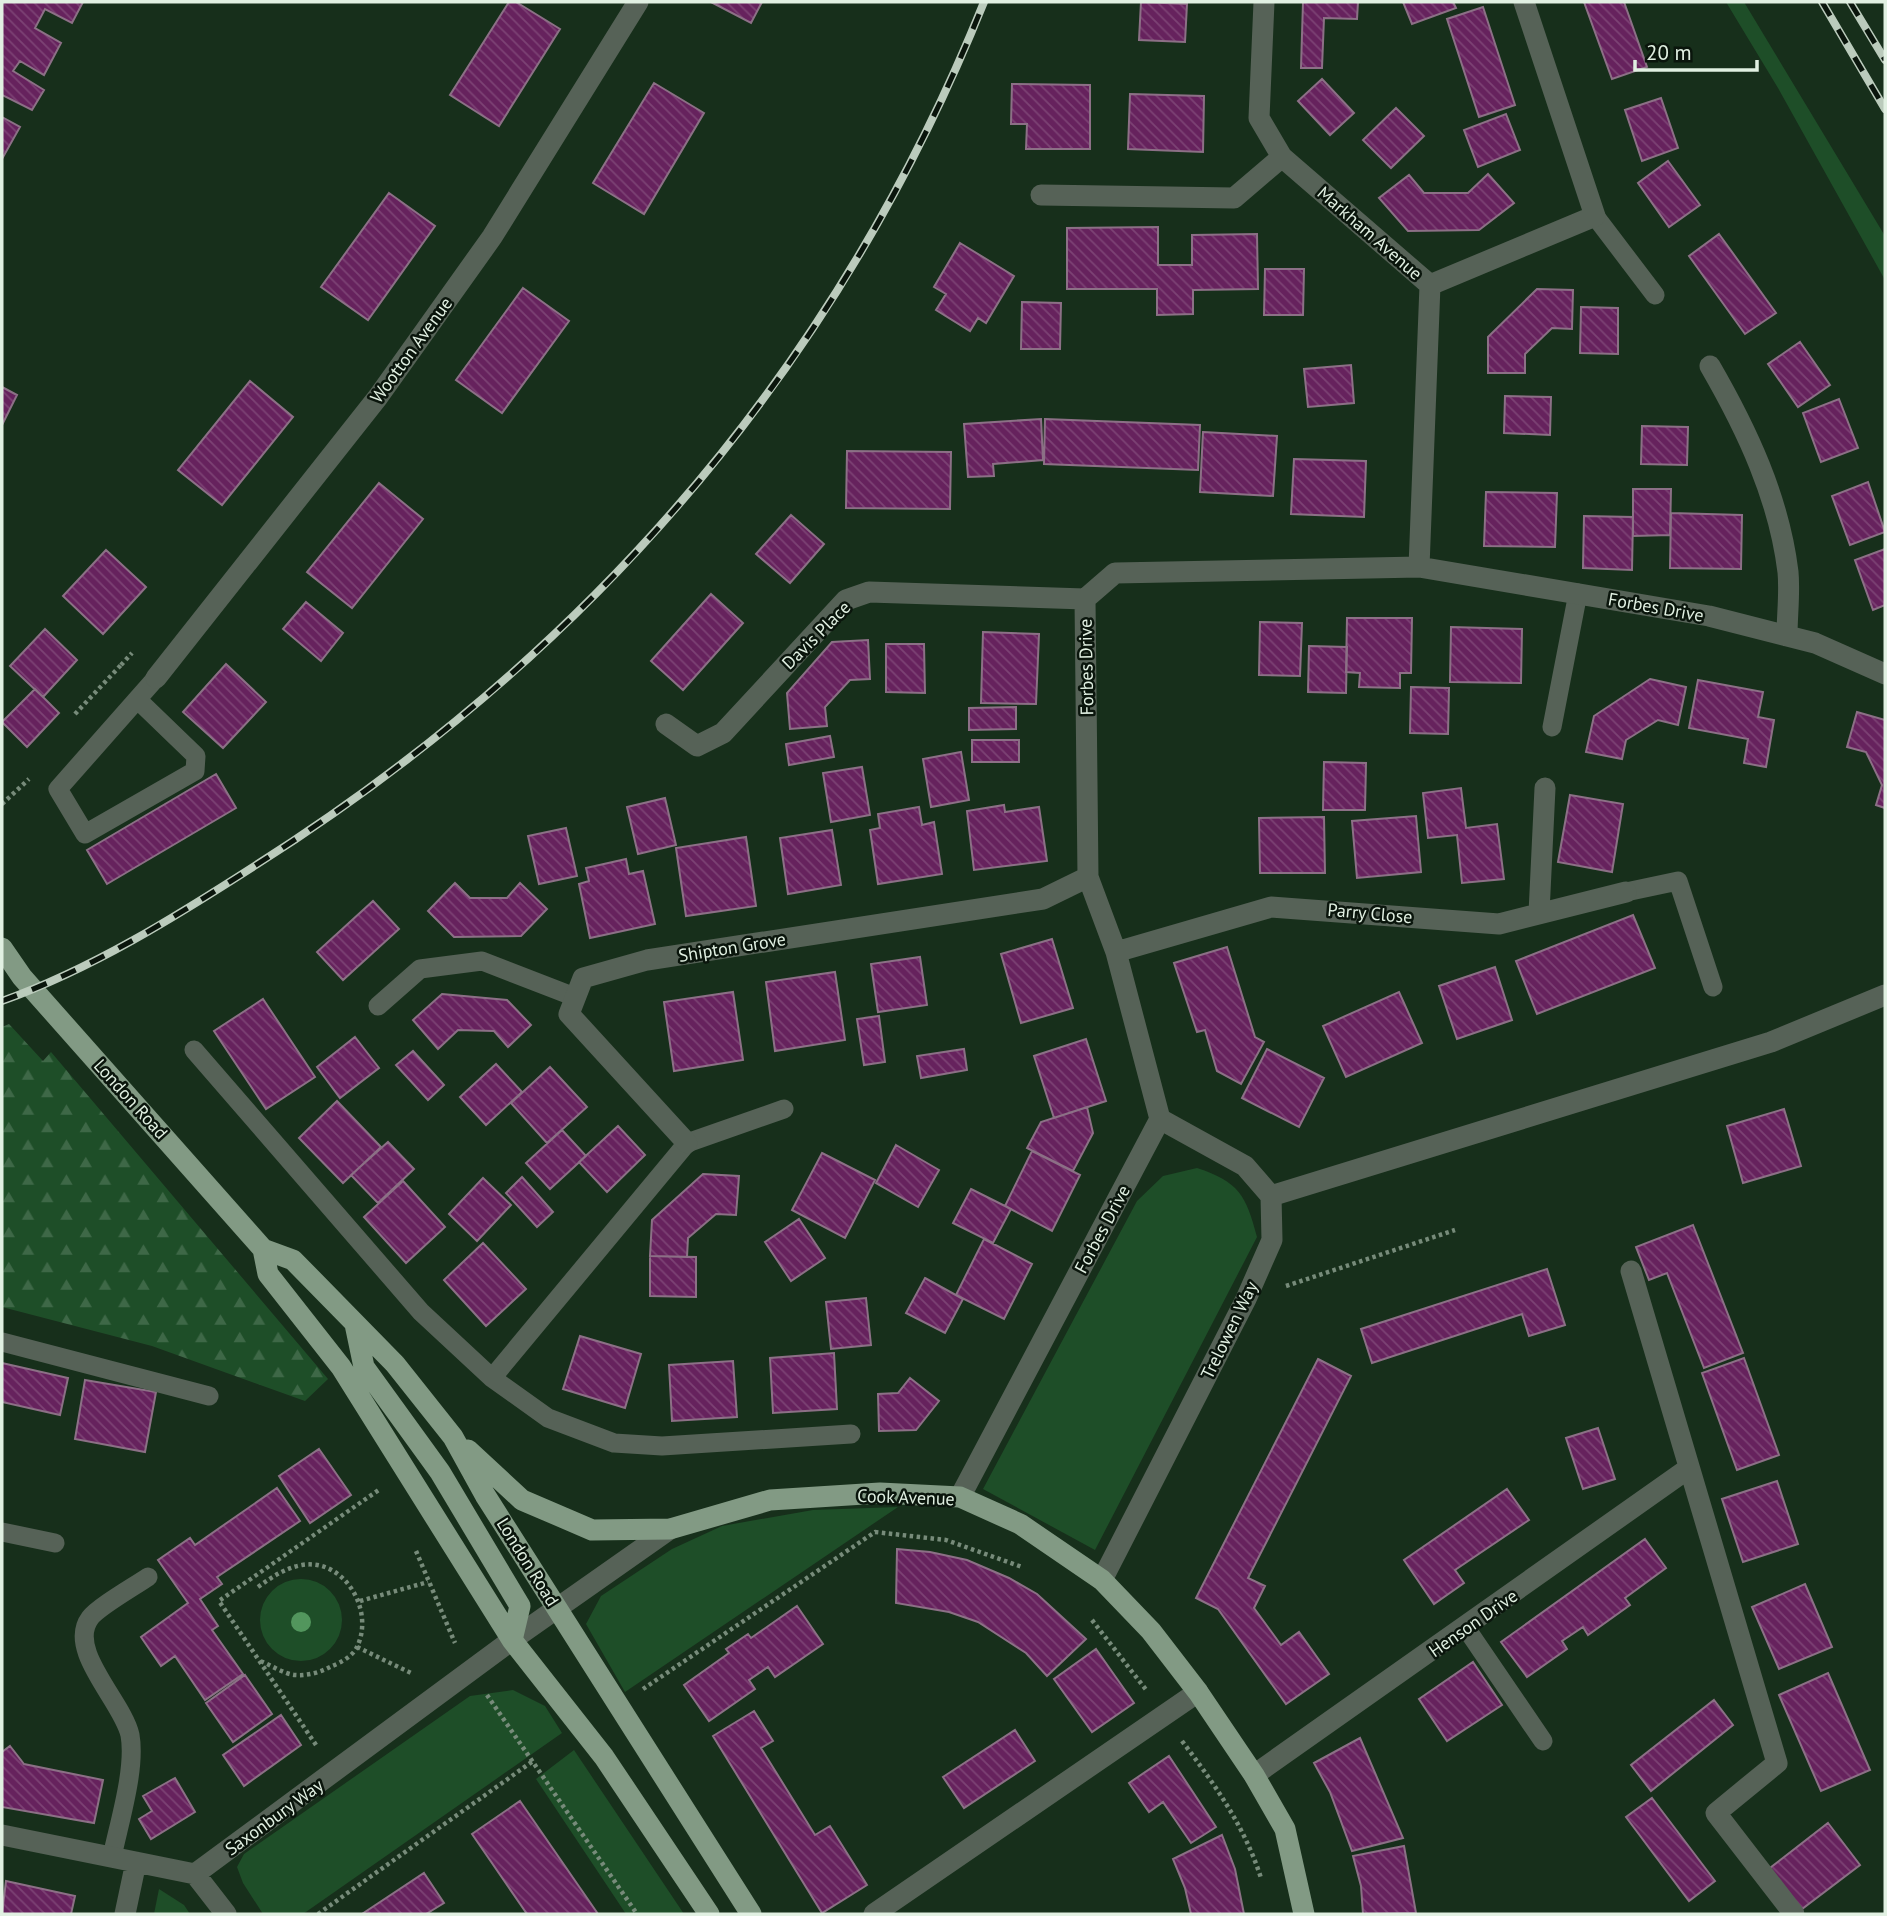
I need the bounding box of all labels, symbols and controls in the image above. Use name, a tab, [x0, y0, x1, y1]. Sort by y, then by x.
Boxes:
scale bar	[1635, 28, 1758, 72]
text: 20 m	[1646, 39, 1692, 66]
street label: Markham Avenue	[1313, 181, 1427, 285]
street label: Wootton Avenue	[365, 293, 457, 407]
street label: Forbes Drive	[1606, 587, 1706, 627]
street label: Davis Place	[777, 596, 855, 674]
street label: Forbes Drive	[1074, 618, 1098, 716]
street label: Parry Close	[1327, 898, 1413, 928]
street label: Shipton Grove	[677, 927, 787, 967]
street label: London Road	[89, 1054, 173, 1144]
street label: Forbes Drive	[1069, 1181, 1135, 1277]
street label: Trelowen Way	[1195, 1277, 1263, 1383]
street label: Cook Avenue	[857, 1484, 955, 1510]
street label: London Road	[492, 1514, 564, 1610]
street label: Henson Drive	[1424, 1584, 1522, 1662]
street label: Saxonbury Way	[220, 1773, 328, 1860]

